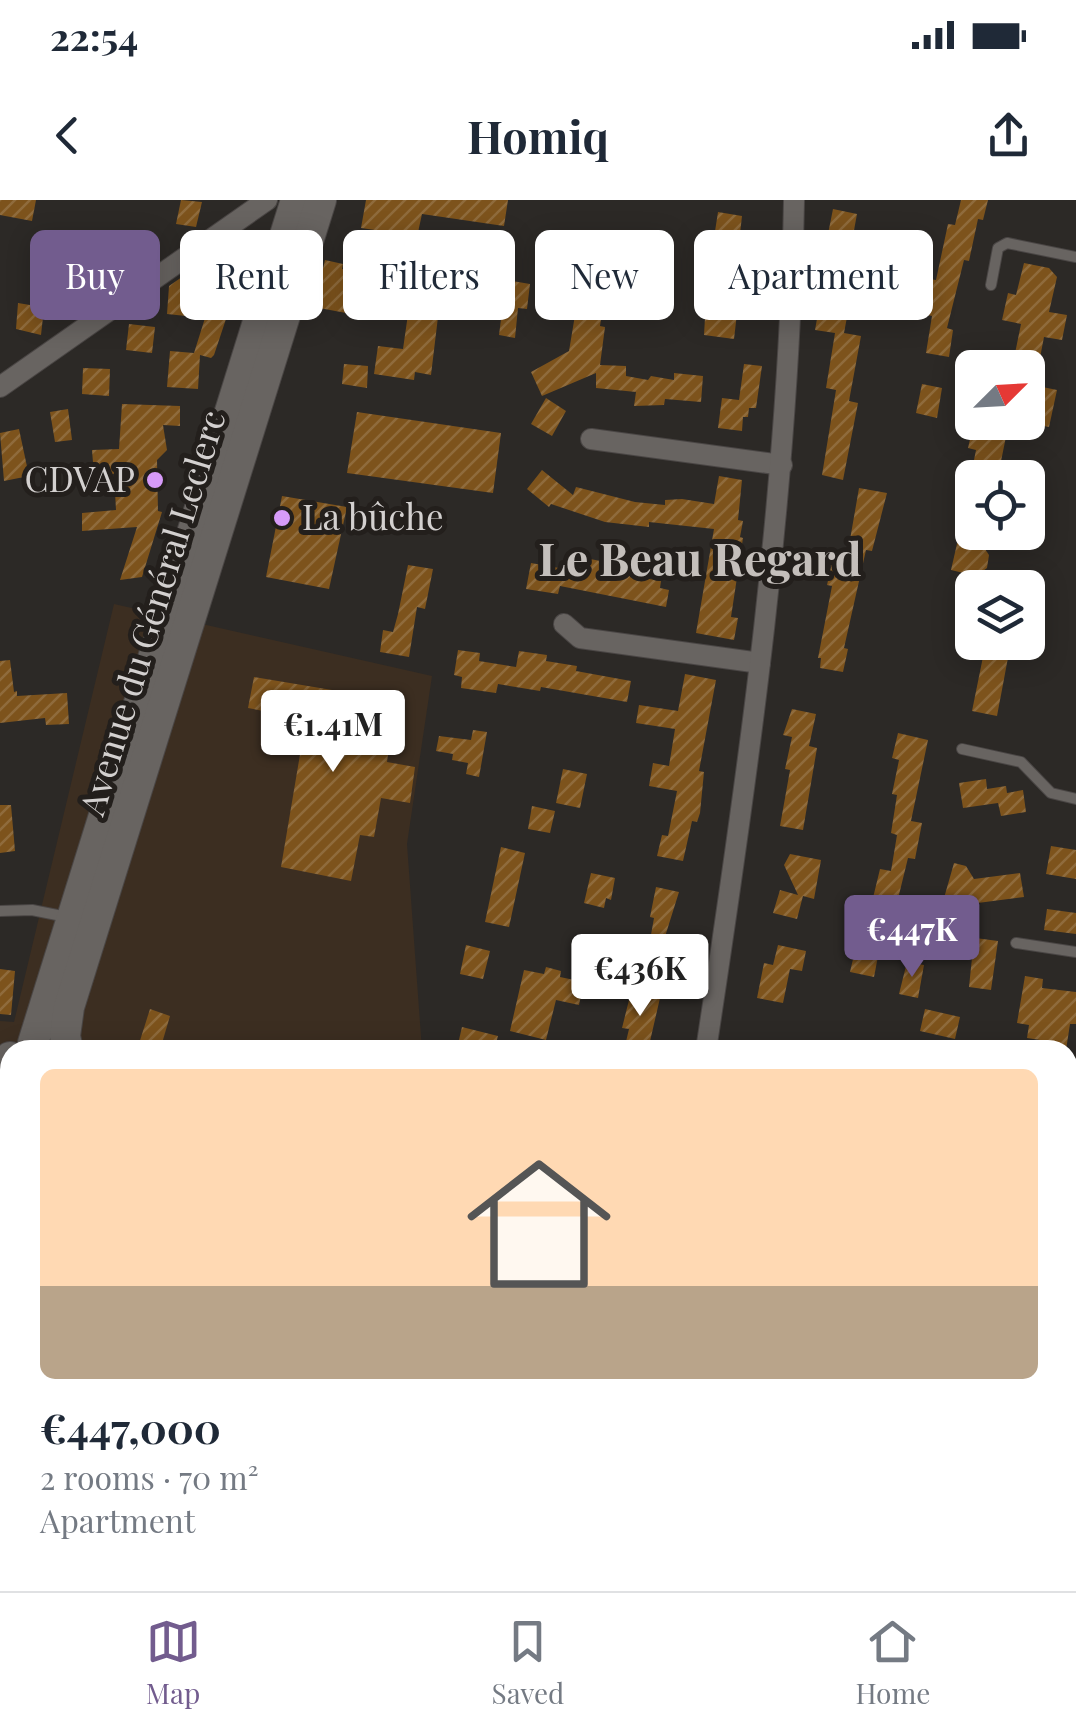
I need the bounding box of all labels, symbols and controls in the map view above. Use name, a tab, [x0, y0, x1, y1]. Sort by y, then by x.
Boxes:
text: 22:54	[50, 10, 138, 61]
text: Homiq	[467, 105, 609, 165]
icon: back	[40, 108, 95, 163]
icon: share	[981, 108, 1036, 163]
chip: Buy	[30, 230, 160, 320]
chip: Rent	[180, 230, 323, 320]
chip: Filters	[343, 230, 515, 320]
chip: New	[535, 230, 674, 320]
chip: Apartment	[694, 230, 933, 320]
north arrow	[955, 350, 1045, 440]
map controls	[955, 350, 1045, 660]
street label: Avenue du Général Leclerc	[66, 404, 235, 821]
place label: CDVAP	[25, 454, 135, 501]
button: locate	[955, 460, 1045, 550]
marker: CDVAP	[144, 469, 166, 491]
place label: La bûche	[302, 492, 444, 539]
marker: La bûche	[271, 507, 293, 529]
district label: Le Beau Regard	[538, 527, 862, 587]
button: layers	[955, 570, 1045, 660]
pin: €1.41M	[252, 690, 414, 775]
text: €1.41M	[283, 701, 383, 744]
pin: €447K	[842, 895, 982, 980]
text: €447K	[866, 906, 958, 949]
pin: €436K	[570, 934, 710, 1019]
text: €436K	[593, 945, 687, 988]
icon: home	[449, 1134, 629, 1314]
text: €447,000	[40, 1399, 221, 1455]
text: 2 rooms · 70 m²	[40, 1455, 258, 1498]
text: Apartment	[40, 1498, 195, 1541]
tab: Map	[146, 1614, 201, 1711]
tab: Saved	[492, 1614, 564, 1711]
tab: Home	[855, 1614, 930, 1711]

